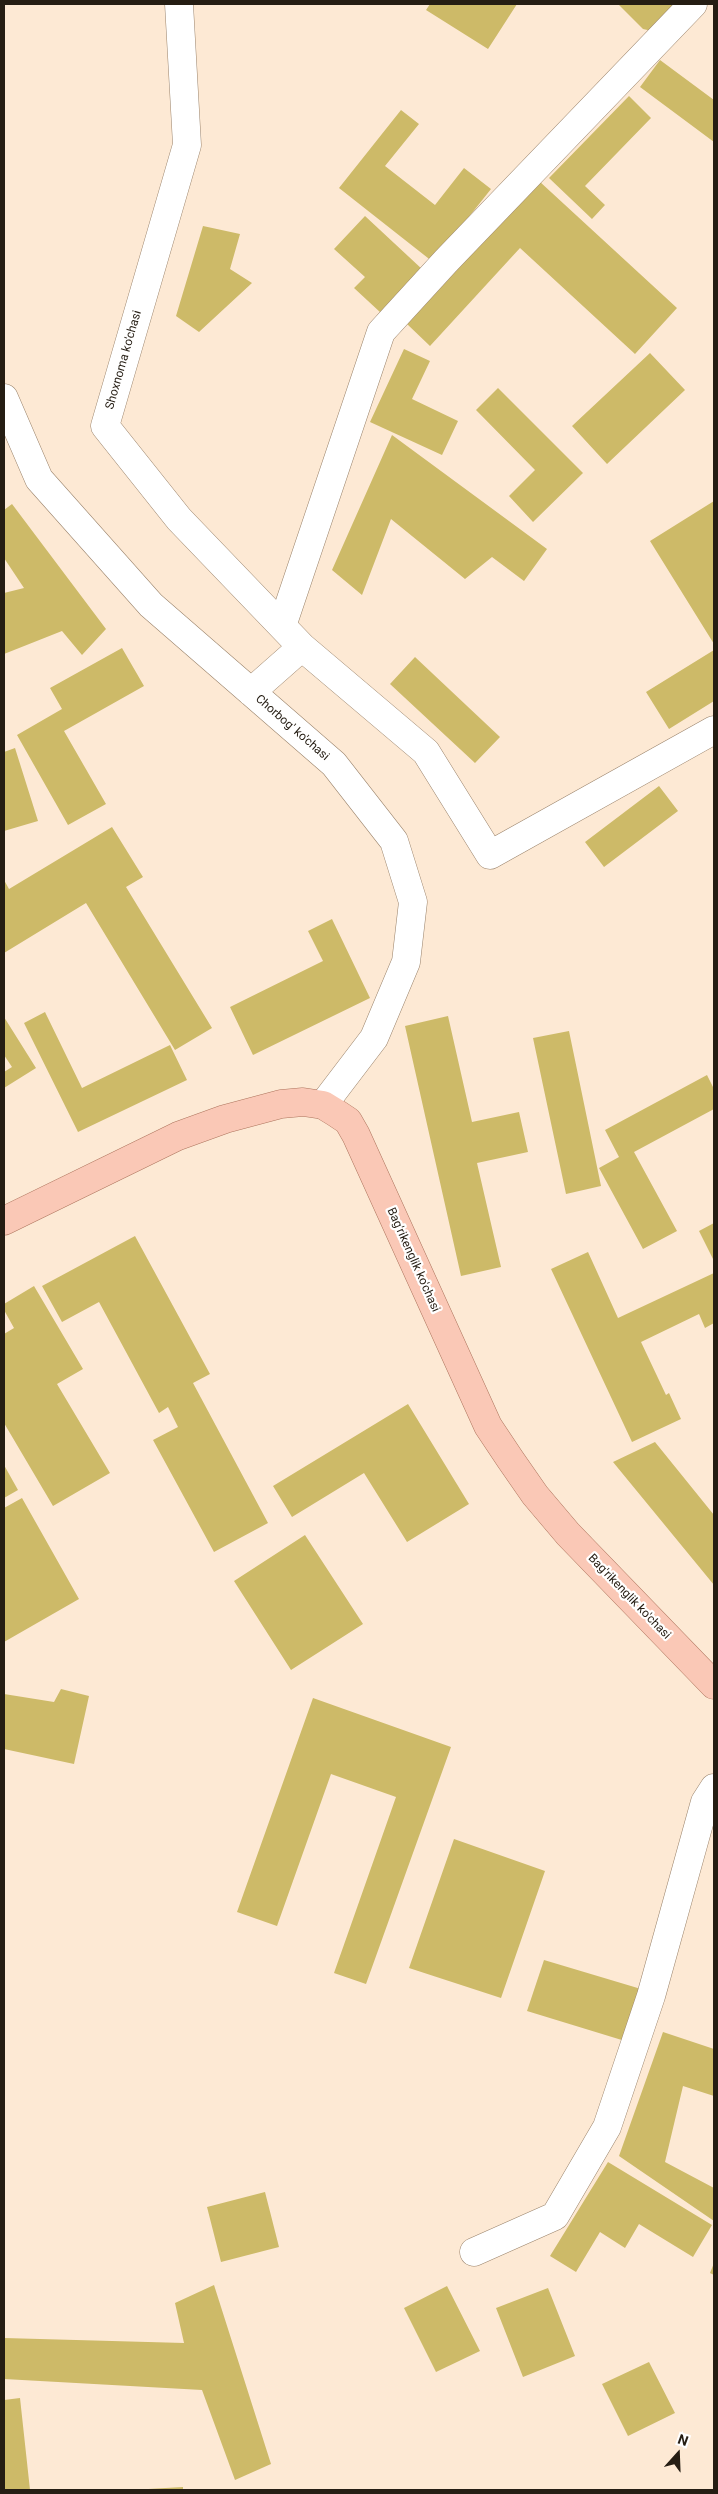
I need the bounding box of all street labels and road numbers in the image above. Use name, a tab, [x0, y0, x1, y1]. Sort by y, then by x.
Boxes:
street label: Shoxnoma ko'chasi	[103, 309, 145, 411]
street label: Chorbog' ko'chasi	[252, 692, 332, 764]
street label: Bag'rikenglik ko'chasi	[383, 1206, 443, 1314]
street label: Bag'rikenglik ko'chasi	[585, 1551, 673, 1643]

